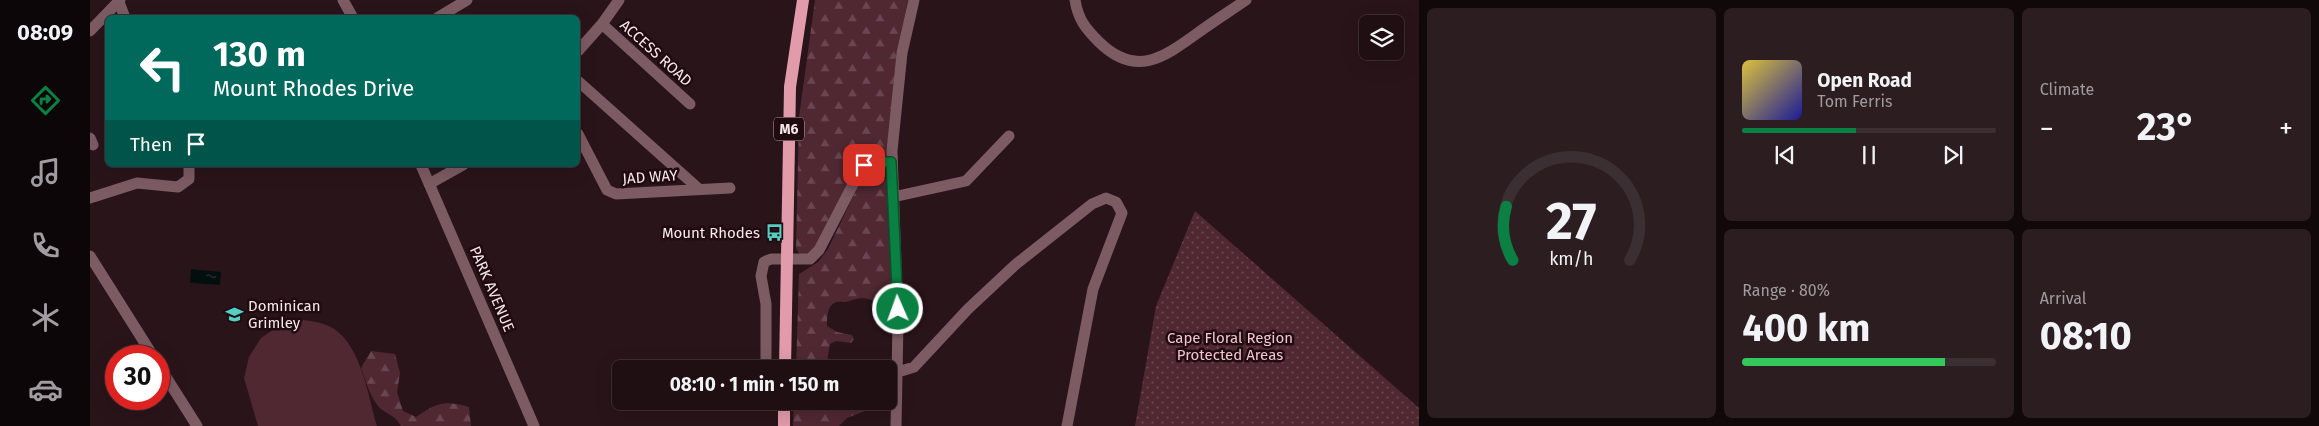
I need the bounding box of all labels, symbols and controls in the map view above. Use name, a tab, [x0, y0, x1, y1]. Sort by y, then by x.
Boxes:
map controls	[1359, 15, 1404, 60]
button: layers	[1359, 15, 1404, 60]
street label: ACCESS ROAD	[616, 16, 696, 90]
text: 08:09	[17, 19, 73, 46]
text: 130 m	[213, 33, 306, 75]
icon: left	[130, 35, 195, 100]
text: Open Road	[1817, 69, 1912, 92]
text: Mount Rhodes Drive	[213, 75, 414, 102]
text: Climate	[2040, 80, 2094, 99]
icon: directions	[28, 83, 63, 118]
text: Tom Ferris	[1817, 92, 1892, 111]
text: 23°	[2137, 104, 2196, 150]
text: −	[2040, 112, 2054, 145]
text: +	[2279, 112, 2293, 145]
road number: M6	[774, 118, 804, 140]
icon: arrive	[182, 130, 210, 158]
text: Then	[130, 133, 172, 156]
icon: previous	[1771, 141, 1799, 169]
icon: pause	[1855, 141, 1883, 169]
icon: next	[1939, 141, 1967, 169]
pin	[843, 144, 885, 186]
icon: arrive	[850, 151, 878, 179]
icon: music	[28, 155, 63, 190]
street label: JAD WAY	[622, 166, 679, 188]
text: 27	[1546, 190, 1597, 253]
bus stop icon: Mount Rhodes	[764, 223, 784, 243]
place label: Mount Rhodes	[662, 224, 760, 242]
icon: phone	[28, 228, 63, 263]
street label: PARK AVENUE	[466, 243, 518, 335]
text: km/h	[1550, 248, 1594, 270]
text: Range · 80%	[1742, 281, 1830, 300]
position arrow	[871, 282, 923, 334]
text: Arrival	[2040, 289, 2087, 308]
place label: Dominican Grimley	[248, 297, 321, 332]
icon: climate	[28, 300, 63, 335]
school or university icon: Dominican Grimley	[224, 305, 244, 325]
text: 400 km	[1742, 305, 1870, 351]
text: 08:10	[2040, 313, 2132, 359]
park label: Cape Floral Region Protected Areas	[1167, 329, 1293, 364]
speed limit sign: 30	[105, 345, 170, 410]
icon: car	[28, 372, 63, 407]
text: 08:10 · 1 min · 150 m	[670, 373, 839, 396]

